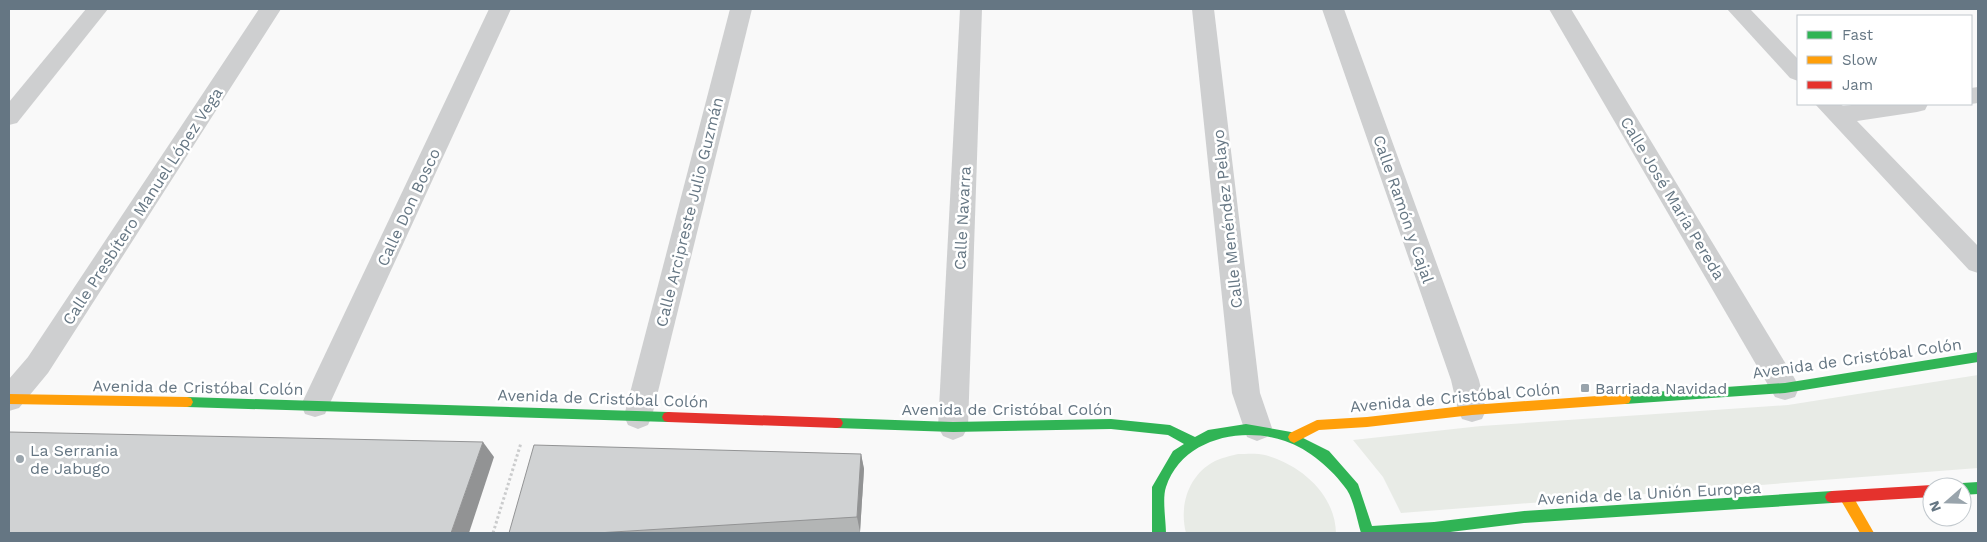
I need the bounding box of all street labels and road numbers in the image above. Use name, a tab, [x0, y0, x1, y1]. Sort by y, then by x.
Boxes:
street label: Calle Presbítero Manuel López Vega	[58, 84, 226, 329]
street label: Calle Arcipreste Julio Guzmán	[652, 95, 727, 329]
street label: Calle José María Pereda	[1616, 113, 1729, 283]
street label: Calle Menéndez Pelayo	[1209, 129, 1246, 309]
street label: Calle Ramón y Cajal	[1369, 133, 1438, 286]
street label: Calle Don Bosco	[373, 145, 444, 269]
street label: Calle Navarra	[950, 166, 975, 270]
street label: Avenida de Cristóbal Colón	[1751, 334, 1963, 383]
street label: Avenida de Cristóbal Colón	[92, 376, 304, 399]
street label: Avenida de Cristóbal Colón	[1349, 379, 1561, 416]
street label: Avenida de Cristóbal Colón	[497, 385, 709, 412]
street label: Avenida de Cristóbal Colón	[902, 400, 1113, 419]
street label: Avenida de la Unión Europea	[1537, 478, 1761, 509]

